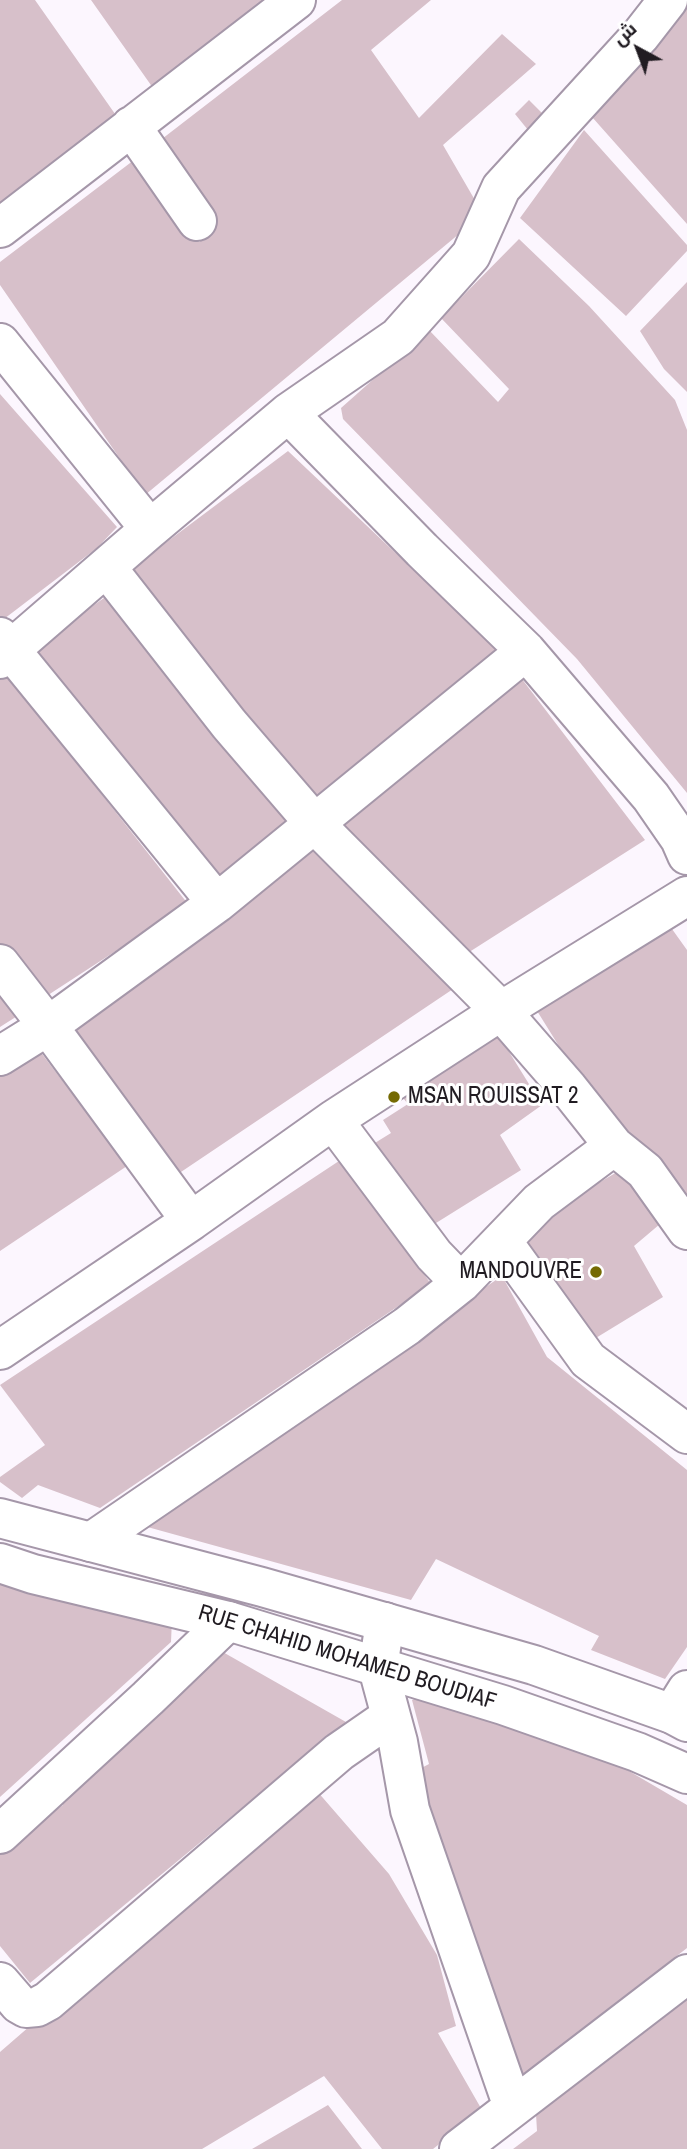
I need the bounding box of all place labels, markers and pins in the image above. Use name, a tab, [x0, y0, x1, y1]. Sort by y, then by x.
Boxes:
place label: MSAN ROUISSAT 2	[408, 1083, 578, 1111]
marker: MSAN ROUISSAT 2	[386, 1089, 402, 1105]
place label: MANDOUVRE	[459, 1258, 582, 1286]
marker: MANDOUVRE	[588, 1264, 604, 1280]

